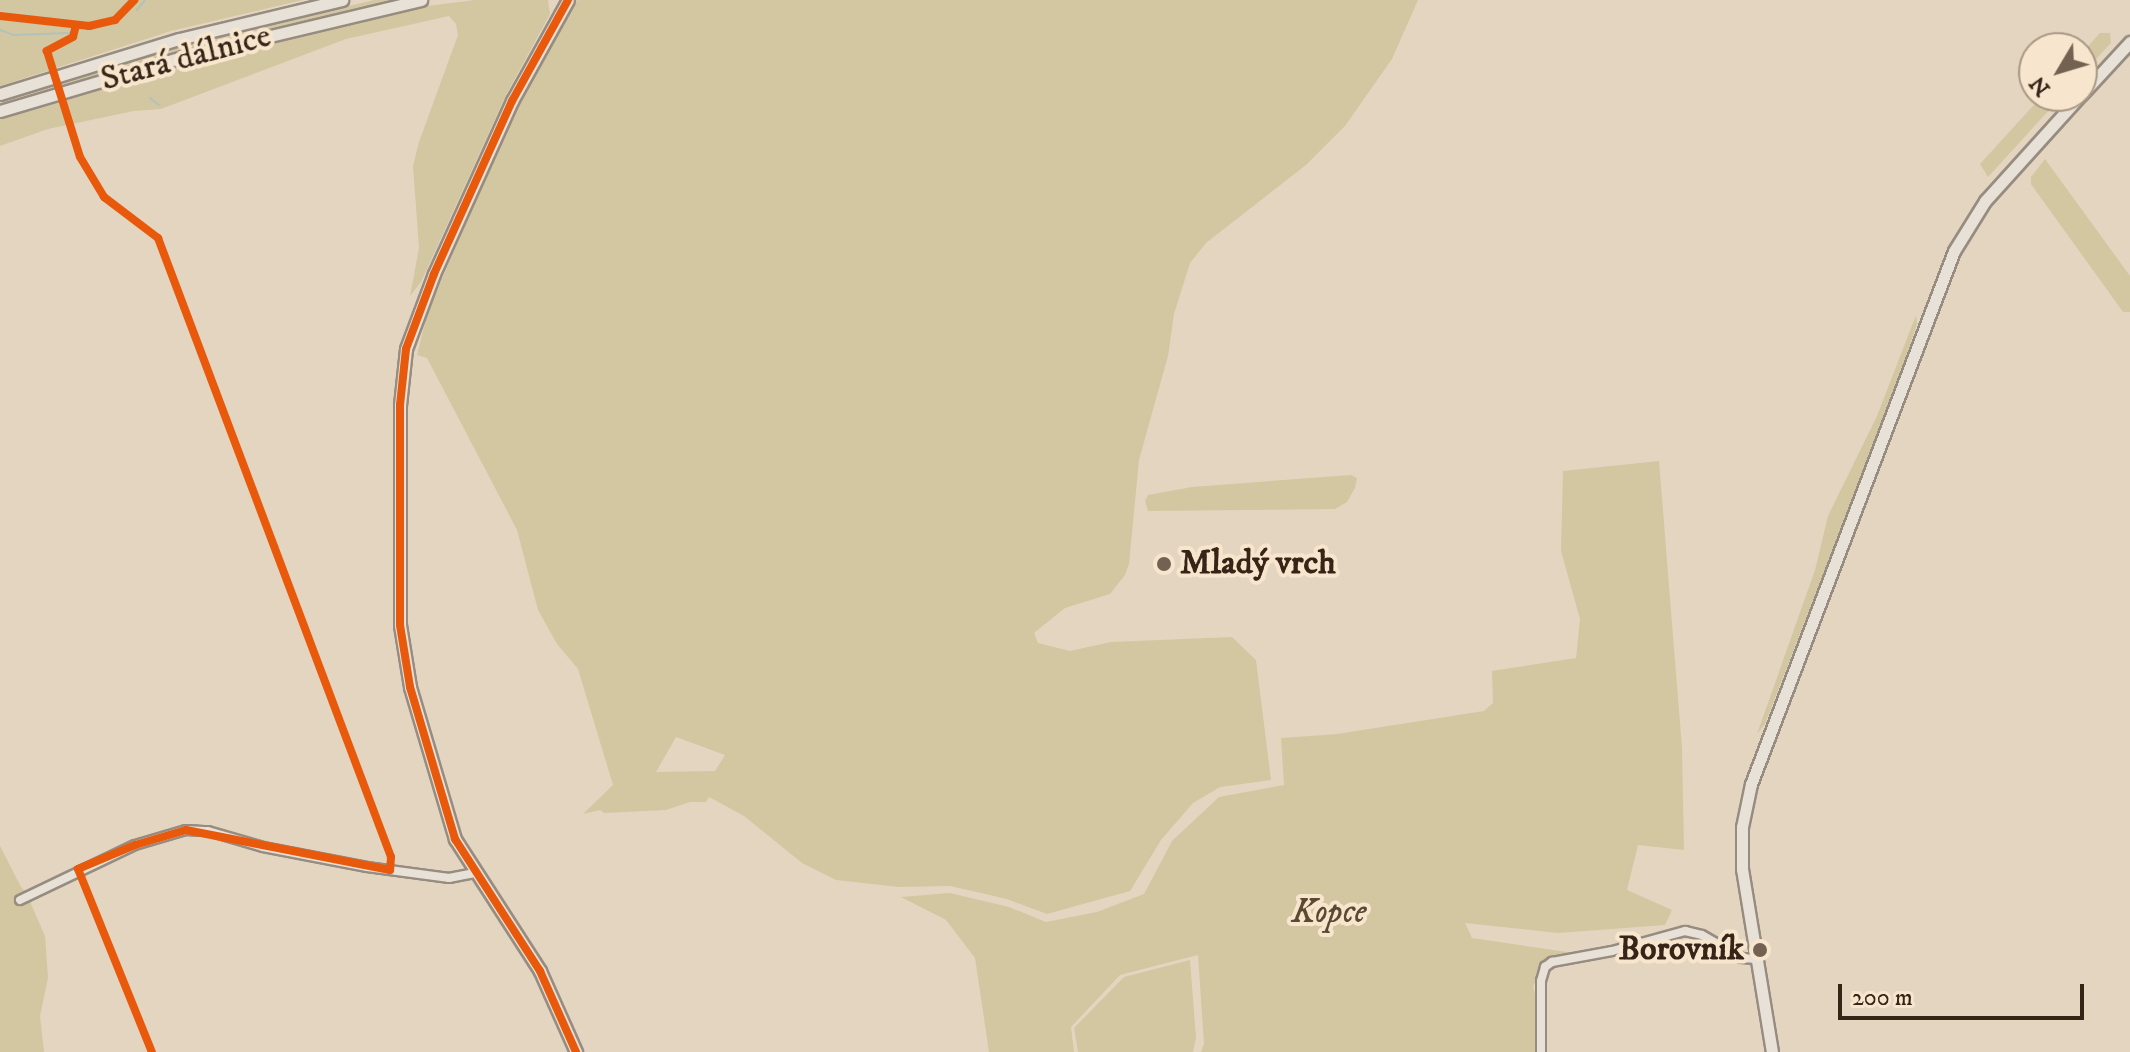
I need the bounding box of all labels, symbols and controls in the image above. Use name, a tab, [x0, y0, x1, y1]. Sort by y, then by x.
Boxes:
street label: Stará dálnice	[96, 16, 276, 100]
north arrow	[2018, 32, 2098, 112]
text: N	[2024, 70, 2056, 101]
place label: Mladý vrch	[1180, 544, 1336, 584]
marker: Mladý vrch	[1155, 555, 1173, 573]
park label: Kopce	[1292, 893, 1366, 933]
place label: Borovník	[1619, 930, 1744, 970]
marker: Borovník	[1751, 941, 1769, 959]
scale bar	[1842, 968, 2088, 1018]
text: 200 m	[1852, 983, 1913, 1013]

